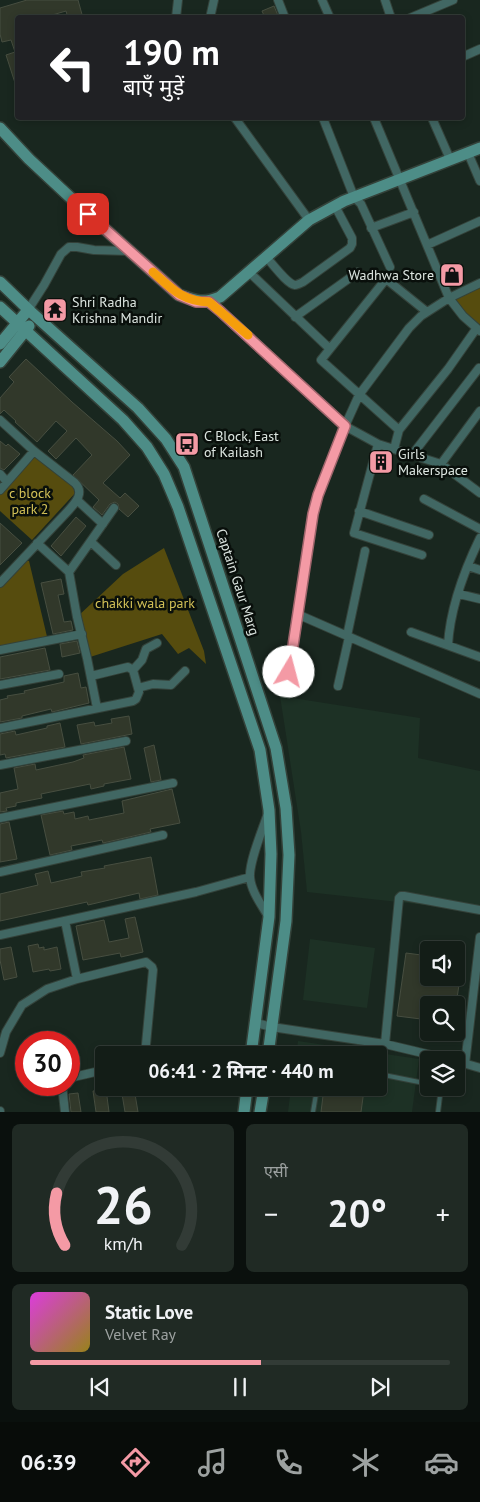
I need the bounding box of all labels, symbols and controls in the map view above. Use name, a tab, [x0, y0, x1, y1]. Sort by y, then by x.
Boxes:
text: 190 m	[123, 29, 220, 75]
icon: left	[40, 35, 105, 100]
text: बाएँ मुड़ें	[123, 73, 184, 101]
pin	[67, 193, 109, 235]
icon: arrive	[74, 200, 102, 228]
shop icon: Wadhwa Store	[439, 262, 465, 288]
place label: Wadhwa Store	[348, 266, 434, 284]
place label: Shri Radha Krishna Mandir	[72, 293, 163, 327]
temple icon: Shri Radha Krishna Mandir	[42, 297, 68, 323]
place label: C Block, East of Kailash	[204, 427, 279, 461]
bus stop icon: C Block, East of Kailash	[174, 431, 200, 457]
place label: Girls Makerspace	[398, 445, 468, 479]
building icon: Girls Makerspace	[368, 449, 394, 475]
park label: c block park 2	[9, 484, 51, 518]
street label: Captain Gaur Marg	[212, 526, 264, 638]
park label: chakki wala park	[95, 594, 195, 612]
position arrow	[262, 645, 314, 697]
map controls	[420, 941, 465, 1096]
button: sound	[420, 941, 465, 986]
button: search	[420, 996, 465, 1041]
speed limit sign: 30	[15, 1031, 80, 1096]
button: layers	[420, 1051, 465, 1096]
text: 06:41 · 2 मिनट · 440 m	[149, 1059, 333, 1083]
text: एसी	[264, 1161, 288, 1181]
text: 26	[94, 1171, 152, 1238]
text: 20°	[327, 1188, 387, 1237]
text: −	[264, 1195, 278, 1232]
text: +	[436, 1195, 450, 1232]
text: km/h	[103, 1232, 143, 1255]
text: Static Love	[105, 1300, 193, 1324]
text: Velvet Ray	[105, 1324, 176, 1344]
icon: previous	[86, 1373, 114, 1401]
icon: pause	[226, 1373, 254, 1401]
icon: next	[366, 1373, 394, 1401]
icon: directions	[118, 1445, 153, 1480]
icon: music	[195, 1445, 230, 1480]
icon: phone	[271, 1445, 306, 1480]
icon: climate	[348, 1445, 383, 1480]
icon: car	[424, 1445, 459, 1480]
text: 06:39	[21, 1448, 77, 1476]

